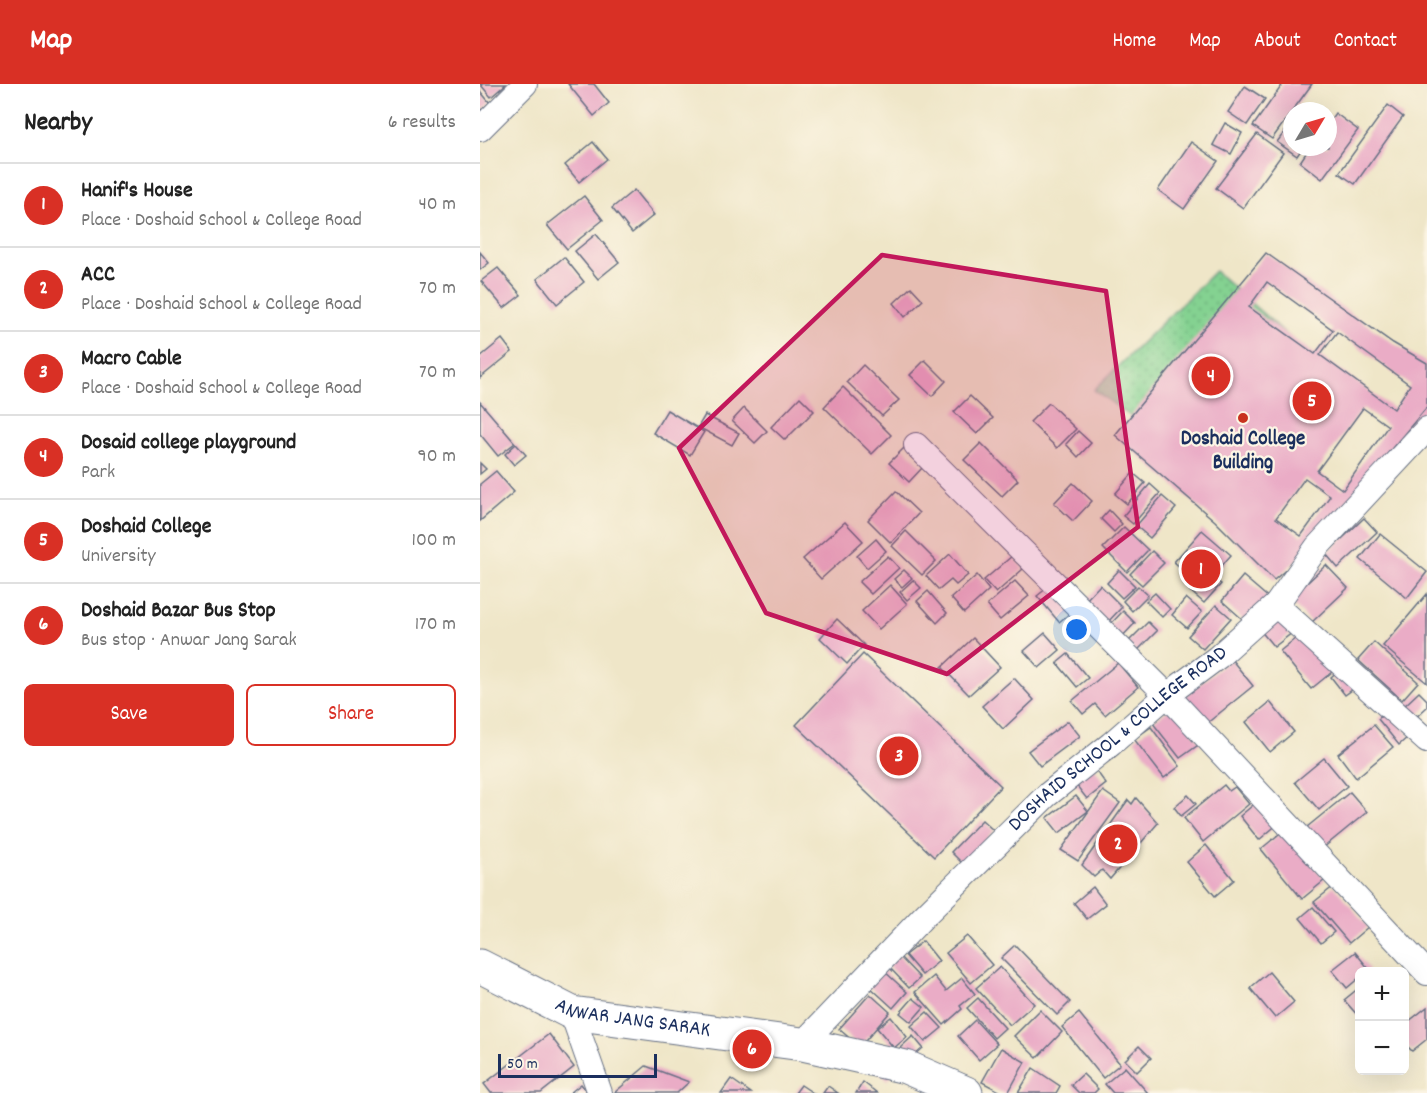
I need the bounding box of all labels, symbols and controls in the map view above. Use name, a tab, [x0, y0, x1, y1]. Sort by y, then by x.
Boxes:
text: Map	[30, 22, 72, 62]
text: Home	[1112, 27, 1156, 57]
text: Map	[1189, 27, 1221, 57]
text: About	[1254, 27, 1301, 57]
text: Contact	[1334, 27, 1397, 57]
north arrow	[1283, 102, 1337, 156]
text: Nearby	[24, 105, 92, 142]
text: 6 results	[388, 109, 456, 137]
text: Hanif's House	[81, 176, 193, 207]
text: 1	[41, 191, 46, 219]
text: 40 m	[418, 191, 456, 219]
text: Place · Doshaid School & College Road	[81, 207, 362, 235]
text: ACC	[81, 260, 115, 291]
text: 2	[39, 275, 48, 303]
text: 70 m	[419, 275, 456, 303]
text: Place · Doshaid School & College Road	[81, 291, 362, 319]
text: Macro Cable	[81, 344, 182, 375]
pin: 4	[1192, 354, 1230, 398]
text: 3	[39, 359, 48, 387]
text: 70 m	[419, 359, 456, 387]
text: Place · Doshaid School & College Road	[81, 375, 362, 403]
pin: 5	[1292, 378, 1332, 424]
marker: Doshaid College Building	[1236, 411, 1250, 425]
place label: Doshaid College Building	[1181, 425, 1305, 479]
text: Dosaid college playground	[81, 428, 296, 459]
text: 4	[39, 443, 48, 471]
text: 90 m	[418, 443, 456, 471]
text: Park	[81, 459, 115, 487]
text: Doshaid College	[81, 512, 211, 543]
text: 5	[39, 527, 48, 555]
text: 100 m	[412, 527, 456, 555]
text: University	[81, 543, 156, 571]
pin: 1	[1182, 546, 1220, 592]
text: Doshaid Bazar Bus Stop	[81, 596, 276, 627]
text: 6	[39, 611, 48, 639]
text: 170 m	[415, 611, 456, 639]
your location	[1062, 615, 1091, 644]
text: Bus stop · Anwar Jang Sarak	[81, 627, 297, 655]
street label: DOSHAID SCHOOL & COLLEGE ROAD	[1002, 639, 1235, 839]
button: Save	[24, 684, 234, 746]
button: Share	[246, 684, 456, 746]
pin: 3	[880, 734, 918, 778]
pin: 2	[1098, 822, 1138, 867]
map controls	[1355, 967, 1409, 1075]
button: +	[1355, 967, 1409, 1021]
street label: ANWAR JANG SARAK	[549, 991, 712, 1047]
button: −	[1355, 1021, 1409, 1075]
pin: 6	[732, 1026, 772, 1072]
scale bar	[498, 1051, 657, 1078]
text: 50 m	[507, 1053, 538, 1076]

